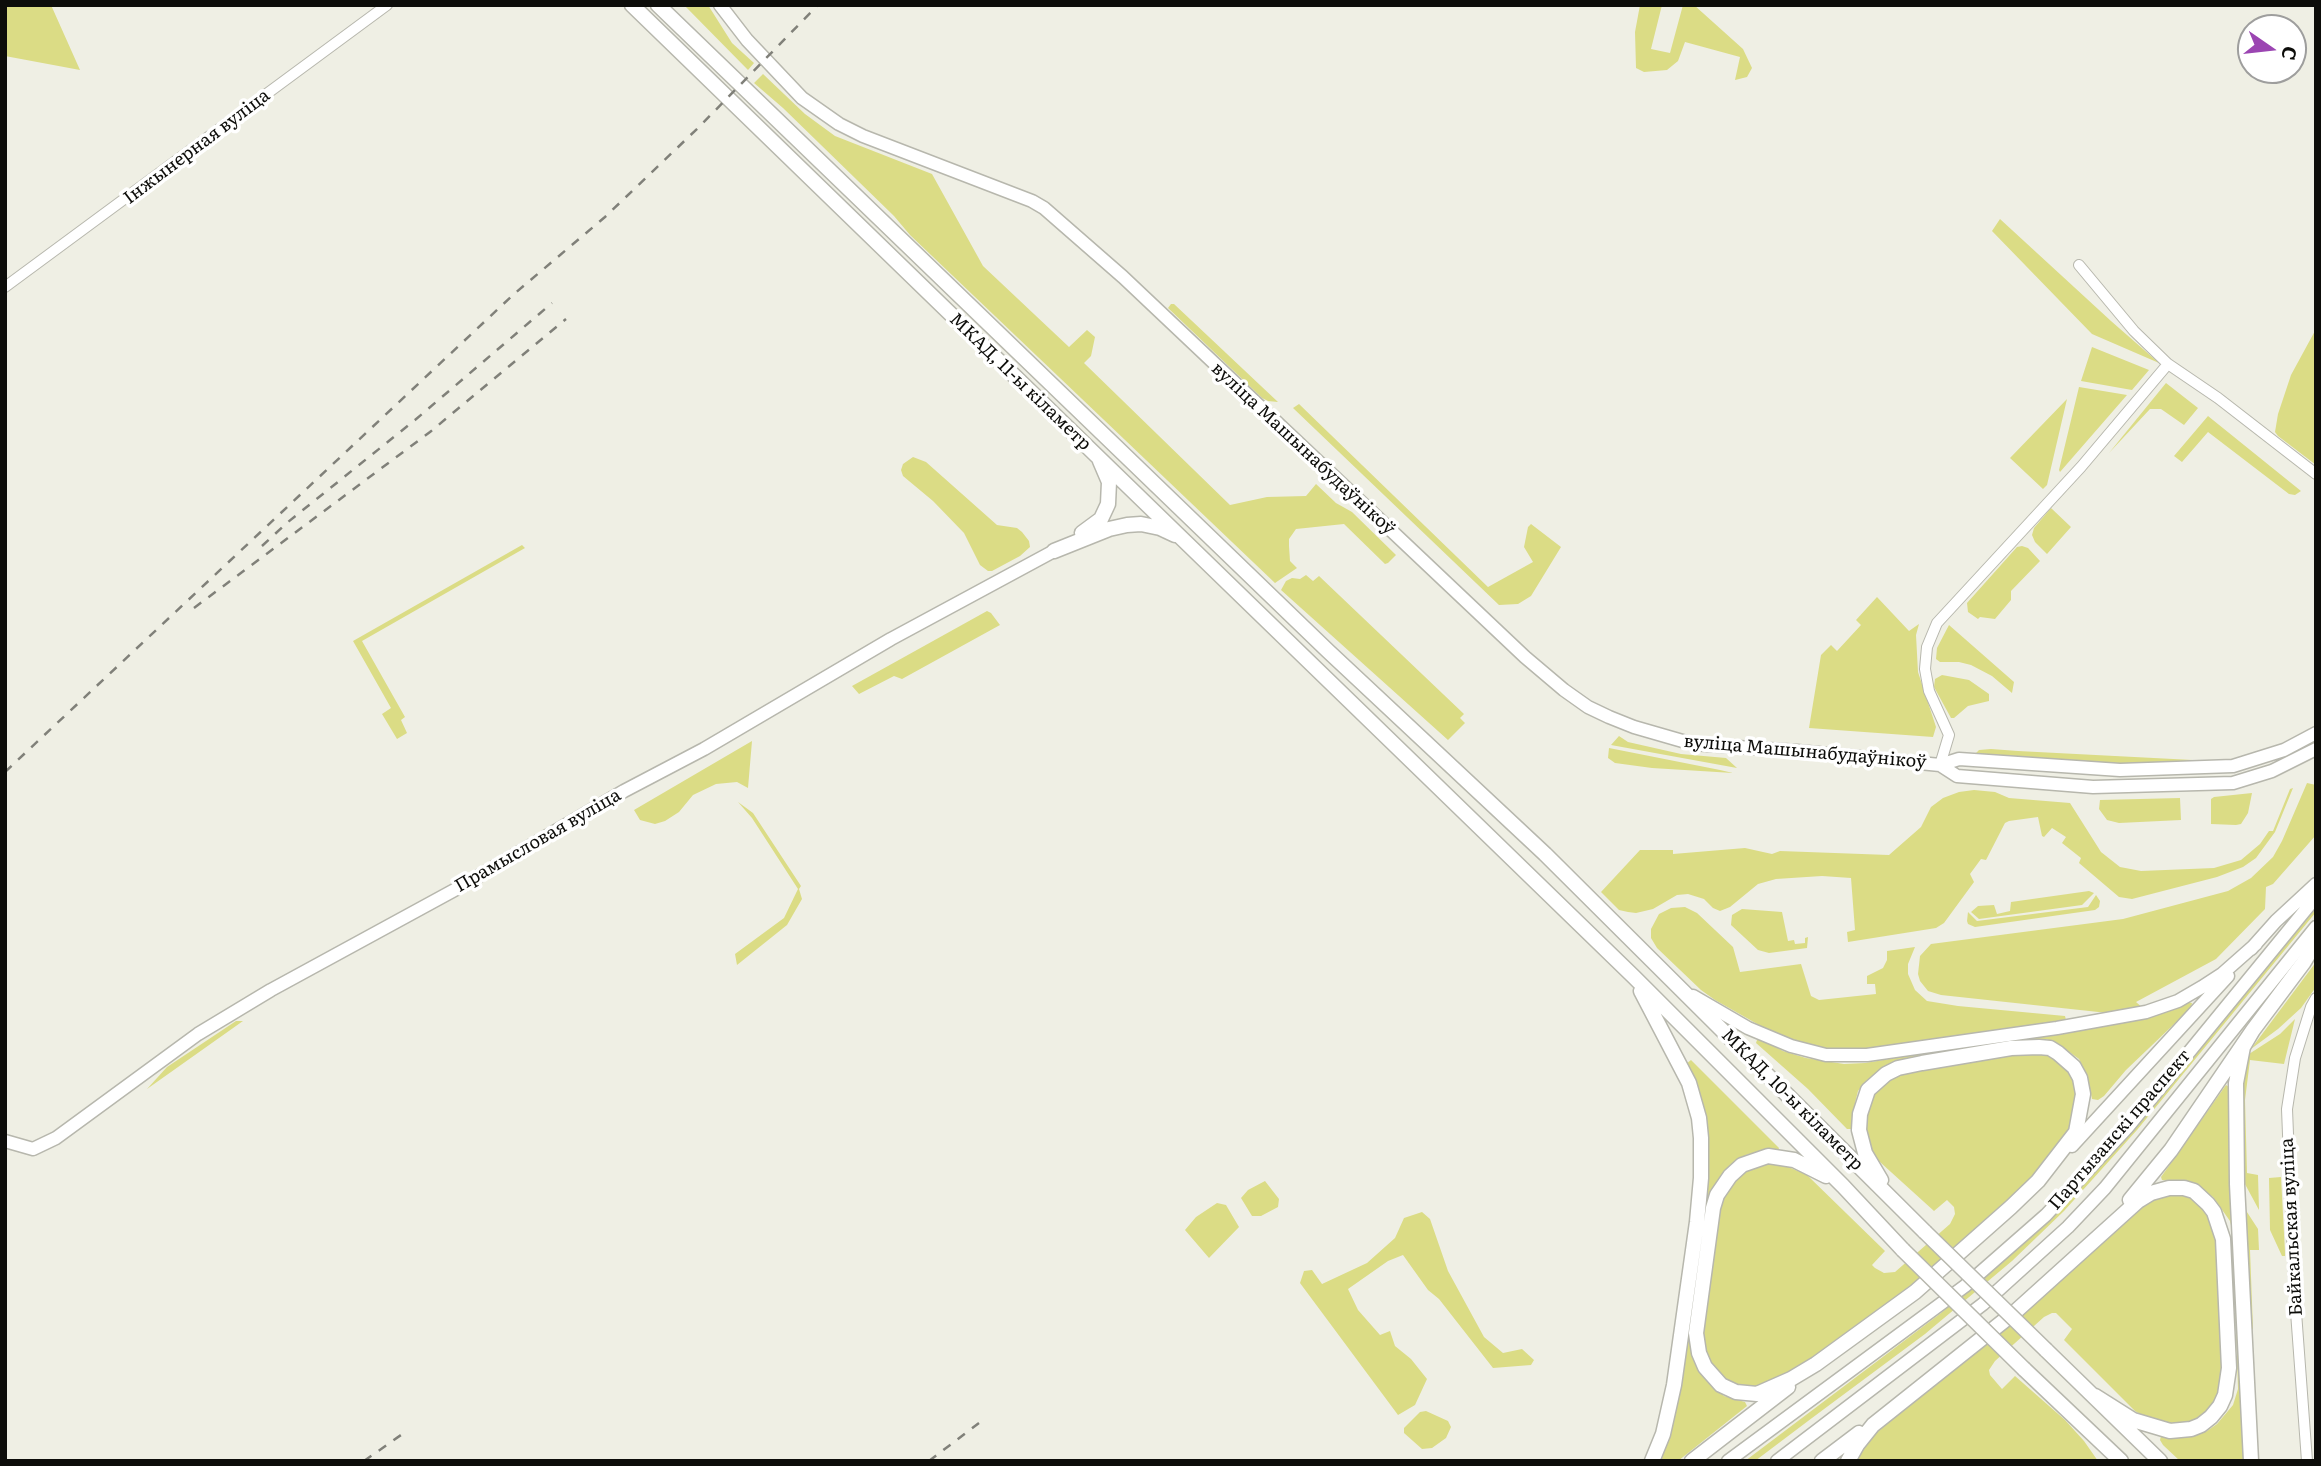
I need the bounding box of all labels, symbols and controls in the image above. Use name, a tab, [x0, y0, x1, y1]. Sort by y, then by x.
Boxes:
north arrow	[2237, 14, 2307, 84]
text: С	[2275, 44, 2306, 64]
street label: Інжынерная вуліца	[120, 85, 274, 209]
street label: МКАД, 11-ы кіламетр	[945, 309, 1095, 455]
street label: вуліца Машынабудаўнікоў	[1207, 358, 1399, 540]
street label: вуліца Машынабудаўнікоў	[1683, 731, 1927, 773]
street label: Прамысловая вуліца	[451, 785, 625, 897]
street label: МКАД, 10-ы кіламетр	[1717, 1025, 1867, 1175]
street label: Партызанскі праспект	[2044, 1045, 2196, 1215]
street label: Байкальская вуліца	[2277, 1137, 2307, 1317]

